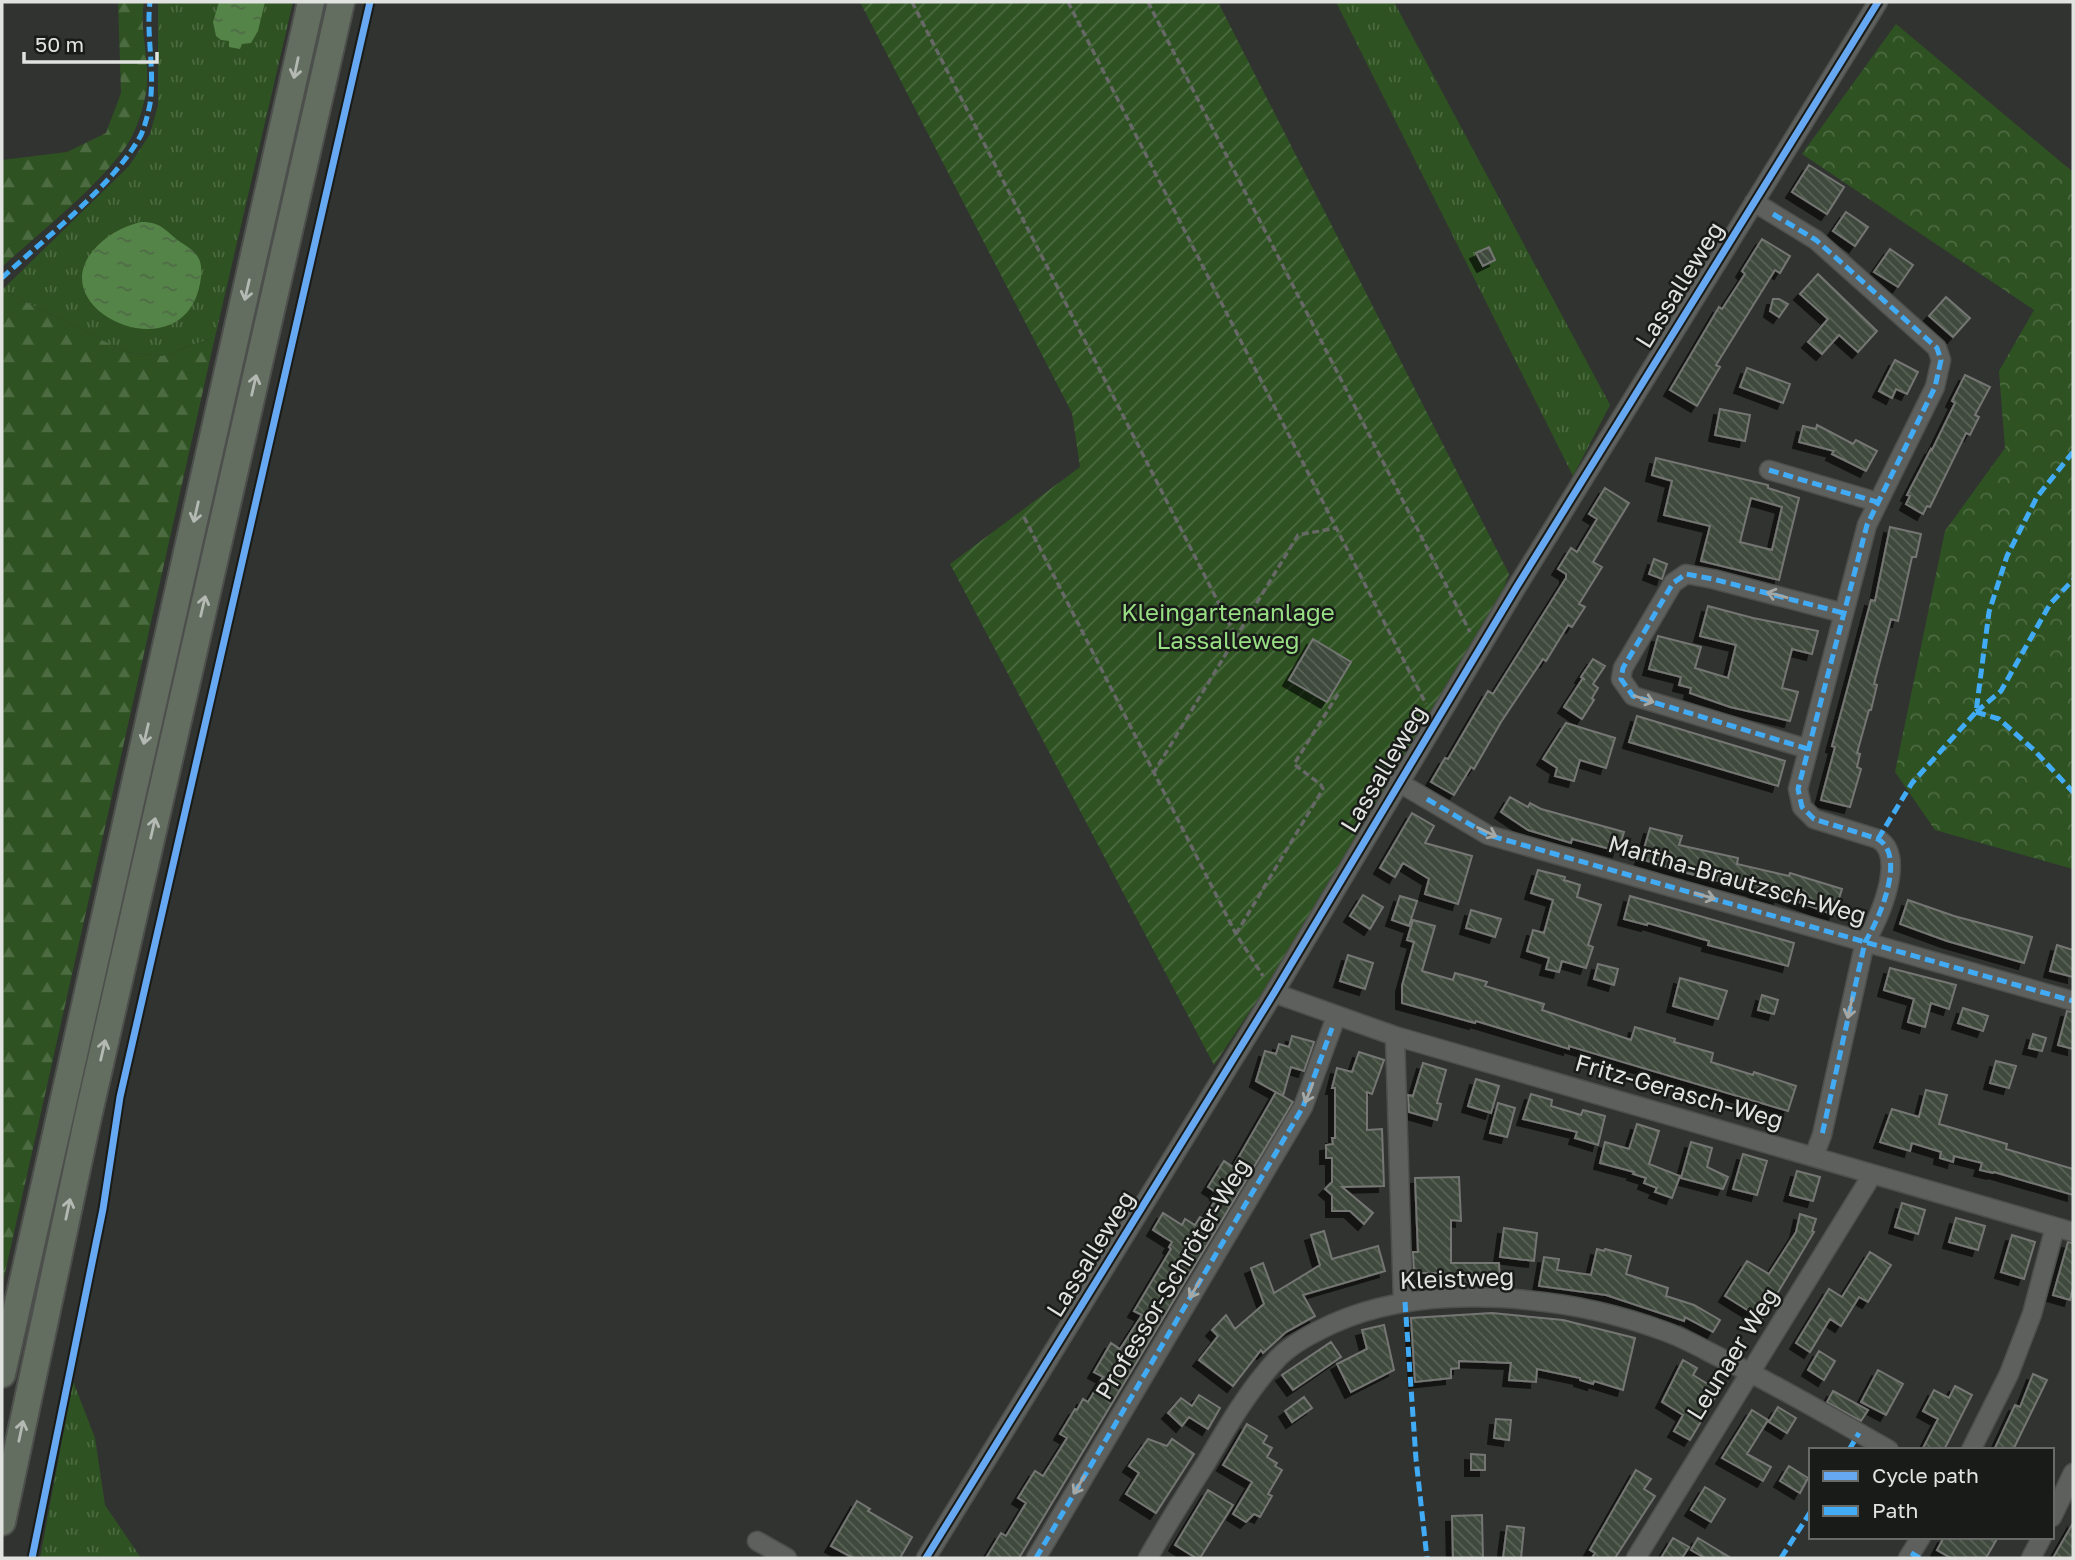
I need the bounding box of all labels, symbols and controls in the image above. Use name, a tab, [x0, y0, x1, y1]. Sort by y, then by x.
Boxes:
scale bar	[24, 21, 158, 65]
text: 50 m	[35, 31, 84, 57]
one-way arrow	[289, 56, 303, 79]
street label: Lassalleweg	[1628, 216, 1729, 353]
one-way arrow	[239, 278, 253, 301]
one-way arrow	[249, 374, 262, 396]
one-way arrow	[189, 500, 203, 523]
one-way arrow	[1766, 588, 1789, 601]
one-way arrow	[197, 595, 211, 618]
park label: Kleingartenanlage Lassalleweg	[1121, 597, 1335, 654]
one-way arrow	[1632, 694, 1654, 707]
street label: Lassalleweg	[1333, 699, 1432, 837]
one-way arrow	[139, 722, 153, 745]
one-way arrow	[147, 817, 160, 840]
one-way arrow	[1476, 826, 1497, 839]
street label: Martha-Brautzsch-Weg	[1605, 828, 1870, 929]
one-way arrow	[1694, 891, 1716, 904]
one-way arrow	[1843, 996, 1856, 1019]
one-way arrow	[96, 1039, 110, 1062]
street label: Fritz-Gerasch-Weg	[1572, 1047, 1787, 1134]
one-way arrow	[1301, 1081, 1314, 1103]
street label: Professor-Schröter-Weg	[1088, 1152, 1255, 1404]
street label: Lassalleweg	[1039, 1185, 1140, 1322]
one-way arrow	[62, 1198, 76, 1221]
street label: Kleistweg	[1399, 1261, 1515, 1294]
one-way arrow	[1188, 1279, 1202, 1299]
street label: Leunaer Weg	[1680, 1282, 1784, 1425]
one-way arrow	[14, 1420, 28, 1443]
legend	[1809, 1448, 2054, 1539]
text: Cycle path	[1872, 1462, 1979, 1488]
one-way arrow	[1072, 1475, 1086, 1495]
text: Path	[1872, 1497, 1919, 1523]

